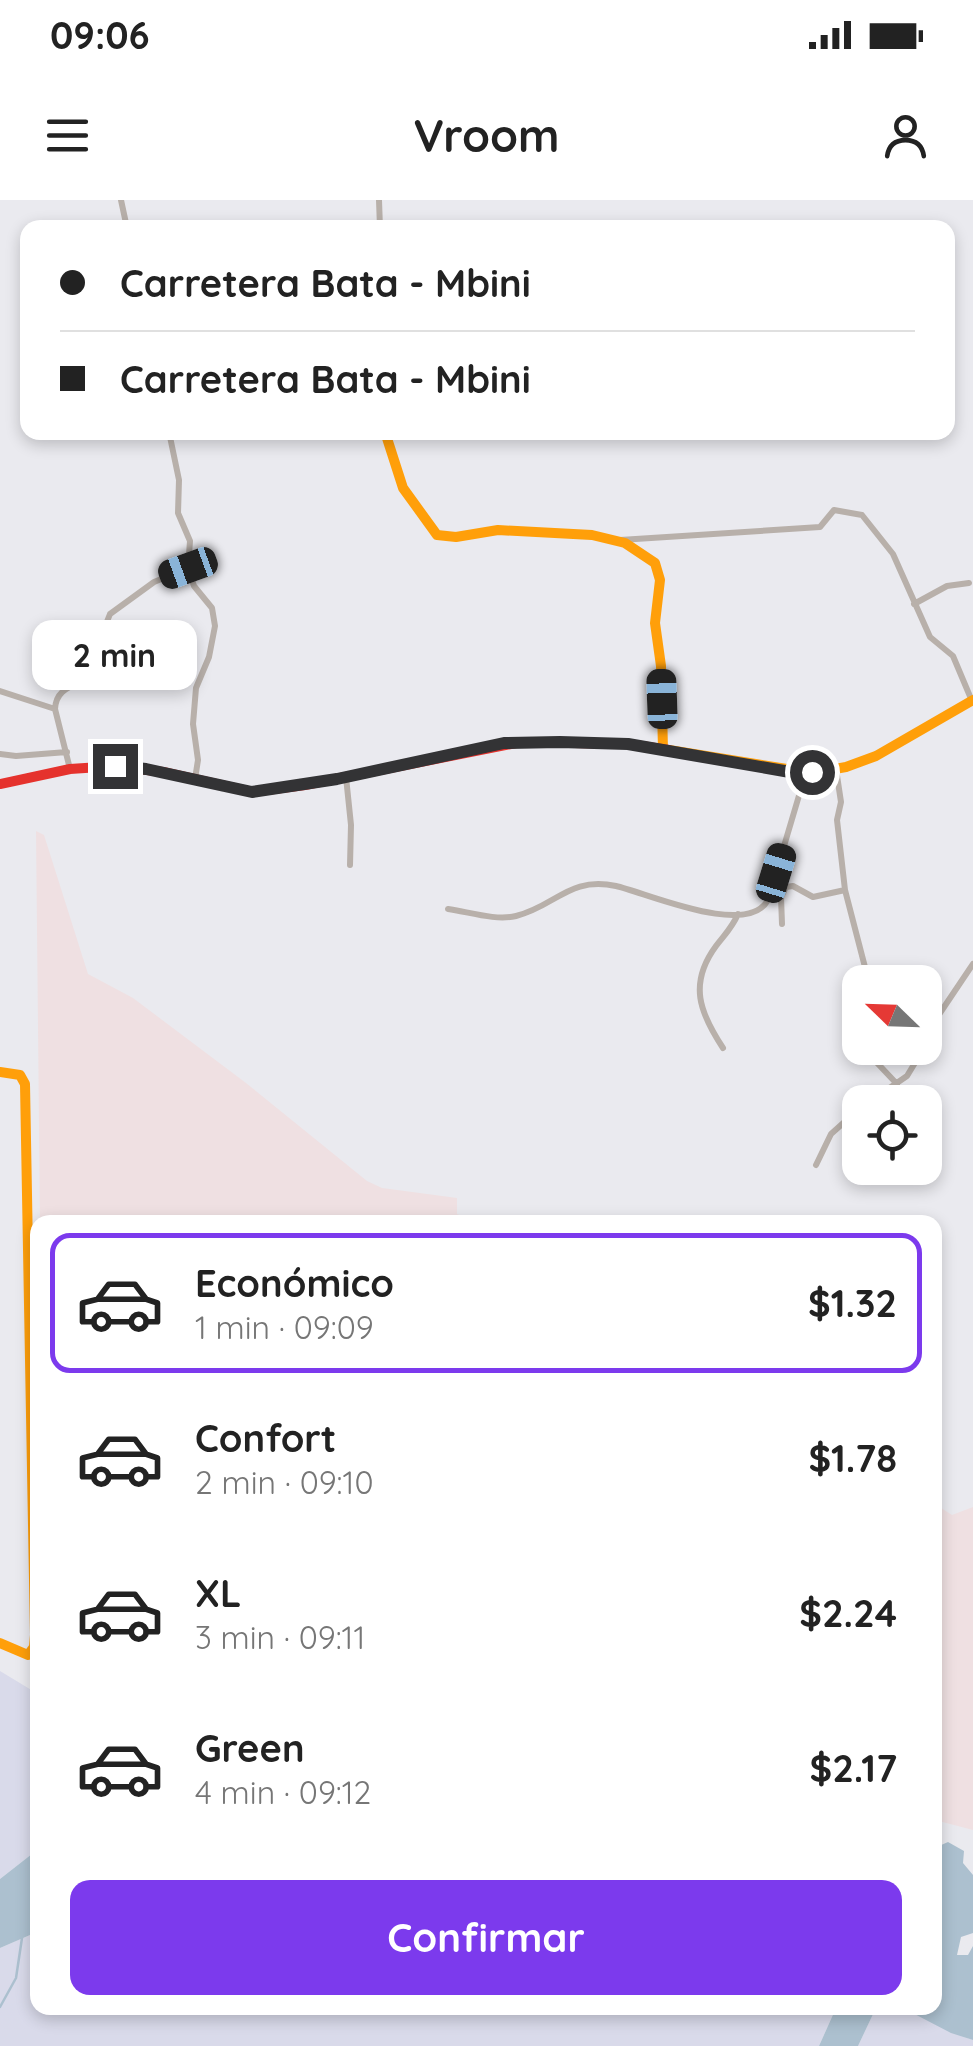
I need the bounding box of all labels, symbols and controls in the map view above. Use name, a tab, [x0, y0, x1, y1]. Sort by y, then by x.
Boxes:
text: 09:06	[50, 11, 150, 59]
text: Vroom	[413, 107, 560, 163]
icon: menu	[40, 108, 95, 163]
icon: person	[878, 108, 933, 163]
text: Carretera Bata - Mbini	[120, 259, 531, 307]
text: Carretera Bata - Mbini	[120, 355, 531, 403]
car	[155, 544, 221, 592]
callout: 2 min	[32, 621, 198, 691]
text: 2 min	[73, 635, 156, 675]
car	[646, 668, 678, 730]
route end	[93, 744, 138, 789]
route start	[790, 750, 835, 795]
car	[753, 840, 799, 906]
north arrow	[842, 965, 942, 1065]
map controls	[842, 965, 942, 1185]
button: locate	[842, 1085, 942, 1185]
icon: car	[75, 1258, 165, 1348]
text: Económico	[195, 1259, 394, 1307]
text: $1.32	[808, 1279, 897, 1327]
text: 1 min · 09:09	[195, 1307, 374, 1347]
icon: car	[75, 1413, 165, 1503]
text: Confort	[195, 1414, 336, 1462]
text: $1.78	[808, 1434, 897, 1482]
text: 2 min · 09:10	[195, 1462, 373, 1502]
icon: car	[75, 1568, 165, 1658]
text: XL	[195, 1569, 241, 1617]
text: $2.24	[799, 1589, 897, 1637]
text: 3 min · 09:11	[195, 1617, 365, 1657]
icon: car	[75, 1723, 165, 1813]
text: Green	[195, 1724, 305, 1772]
text: $2.17	[809, 1744, 897, 1792]
text: 4 min · 09:12	[195, 1772, 371, 1812]
button: Confirmar	[70, 1880, 902, 1995]

